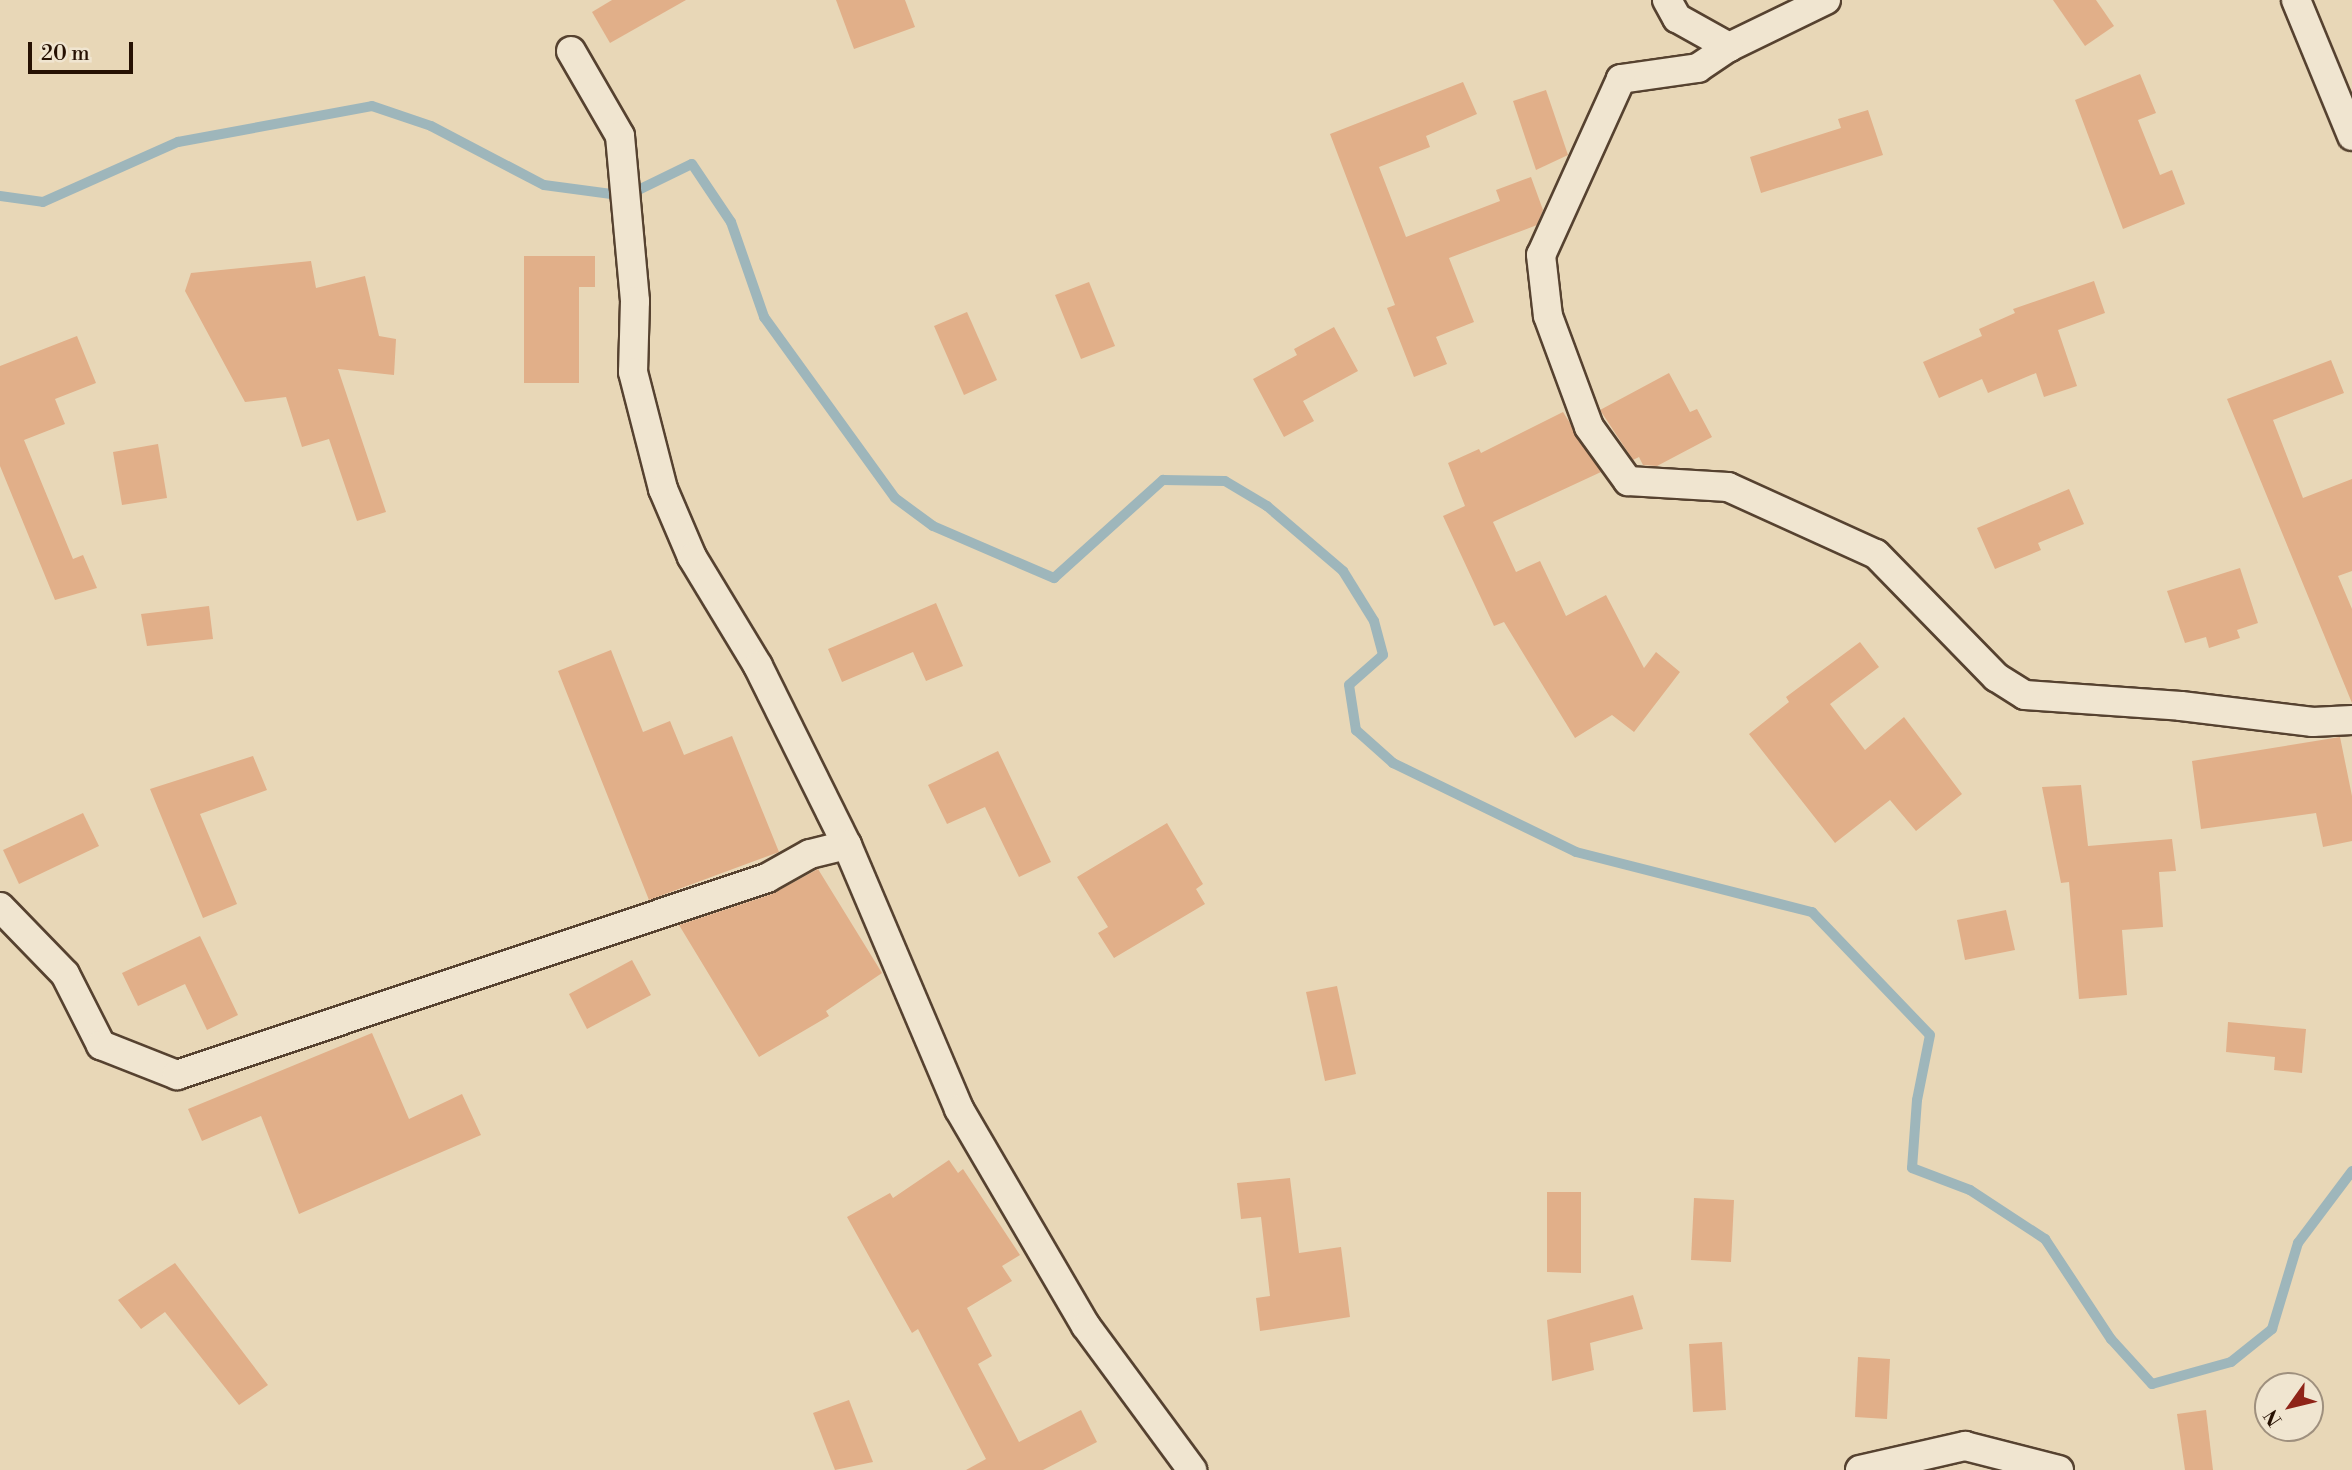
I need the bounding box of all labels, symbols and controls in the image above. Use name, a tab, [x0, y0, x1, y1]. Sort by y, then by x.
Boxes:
scale bar	[32, 28, 136, 72]
text: 20 m	[41, 41, 90, 67]
north arrow	[2254, 1372, 2324, 1442]
text: N	[2259, 1405, 2287, 1431]

